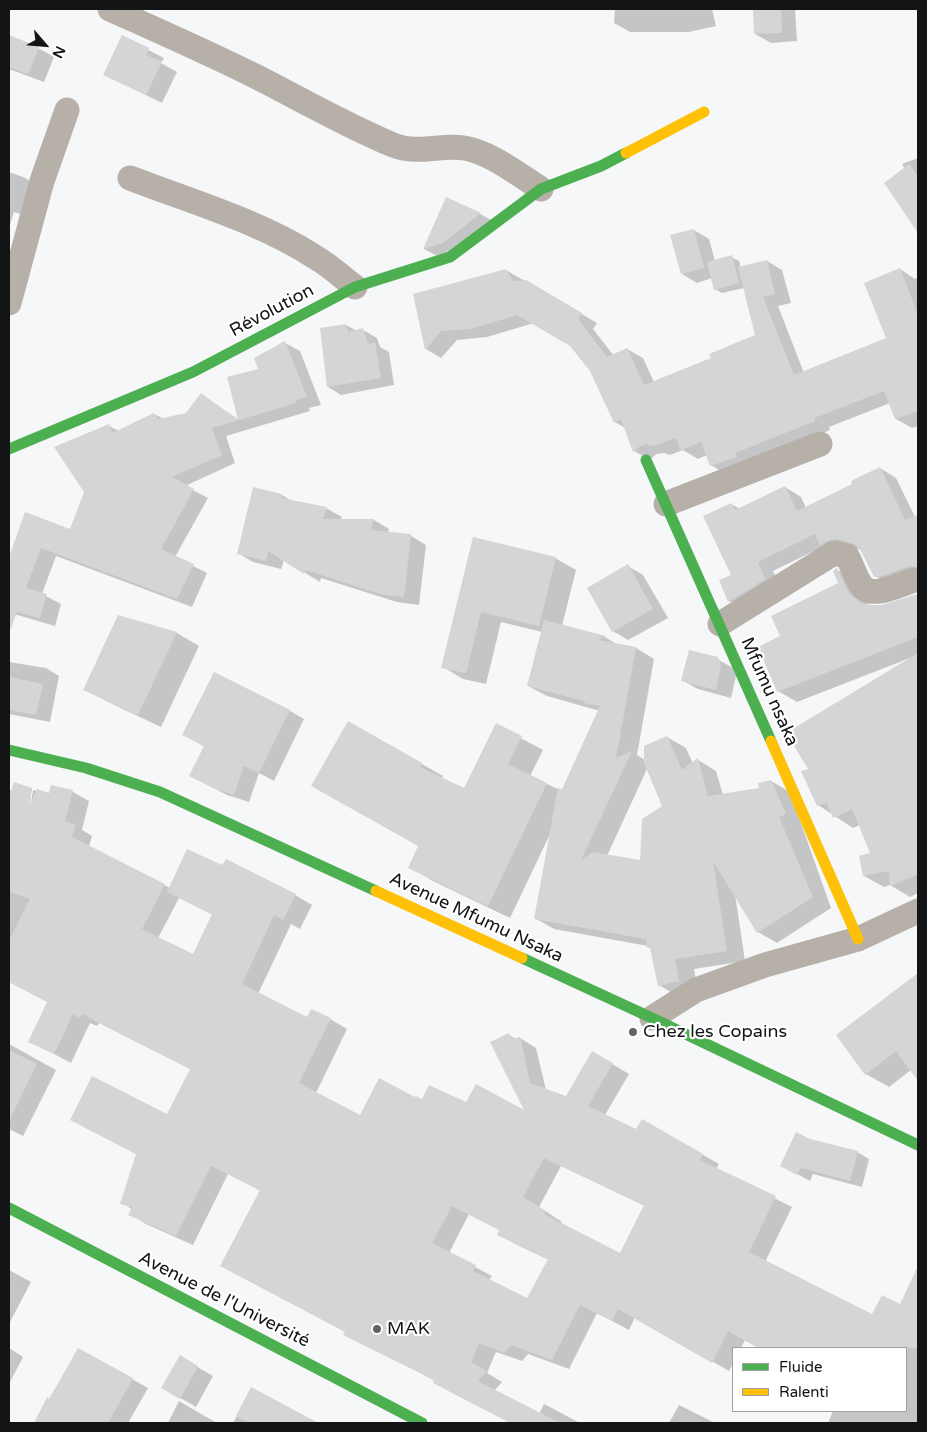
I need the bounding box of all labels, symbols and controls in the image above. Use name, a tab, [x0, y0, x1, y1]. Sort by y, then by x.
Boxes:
north arrow	[20, 20, 70, 70]
text: N	[49, 43, 69, 61]
street label: Révolution	[226, 280, 318, 342]
street label: Mfumu nsaka	[735, 634, 803, 750]
street label: Avenue Mfumu Nsaka	[386, 868, 566, 968]
place label: Chez les Copains	[643, 1021, 787, 1043]
marker: Chez les Copains	[627, 1026, 639, 1038]
street label: Avenue de l'Université	[135, 1247, 313, 1353]
place label: MAK	[387, 1318, 430, 1340]
marker: MAK	[371, 1323, 383, 1335]
legend	[732, 1347, 907, 1412]
text: Fluide	[779, 1358, 823, 1376]
text: Ralenti	[779, 1383, 829, 1401]

